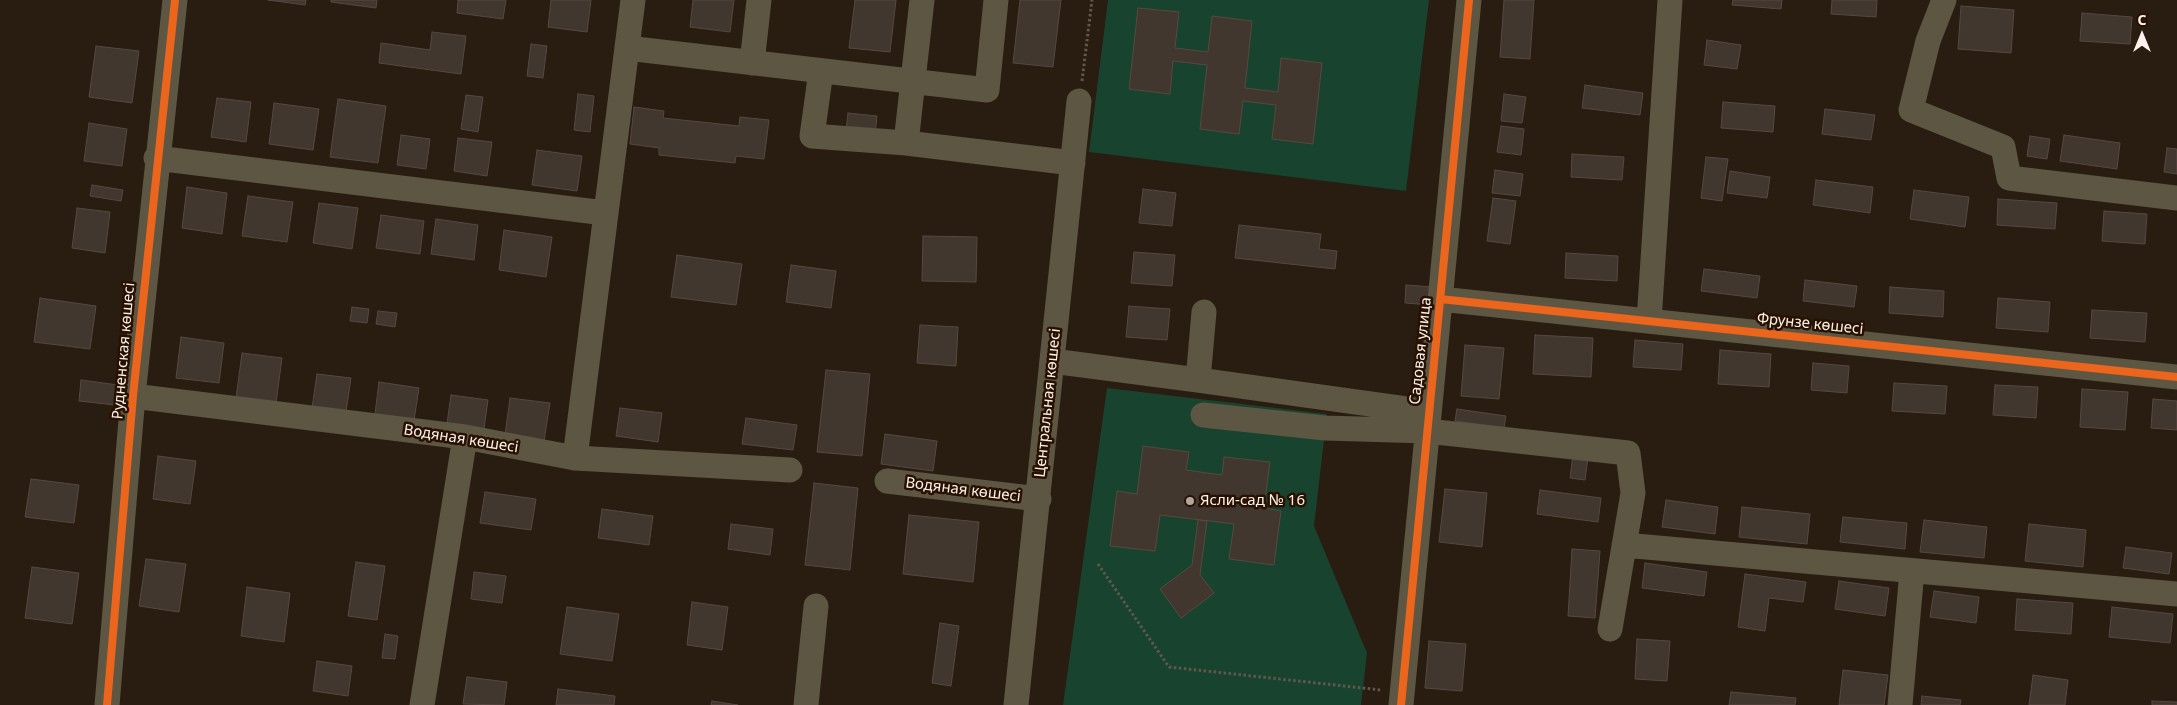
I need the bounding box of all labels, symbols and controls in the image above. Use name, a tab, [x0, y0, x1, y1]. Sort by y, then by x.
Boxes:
north arrow	[2117, 10, 2167, 60]
text: С	[2137, 10, 2147, 29]
street label: Рудненская көшесі	[109, 282, 139, 420]
street label: Садовая улица	[1406, 296, 1436, 406]
street label: Фрунзе көшесі	[1756, 309, 1864, 339]
street label: Центральная көшесі	[1031, 328, 1065, 478]
street label: Водяная көшесі	[402, 421, 520, 457]
street label: Водяная көшесі	[904, 474, 1022, 506]
place label: Ясли-сад № 16	[1200, 492, 1305, 510]
marker: Ясли-сад № 16	[1184, 495, 1196, 507]

